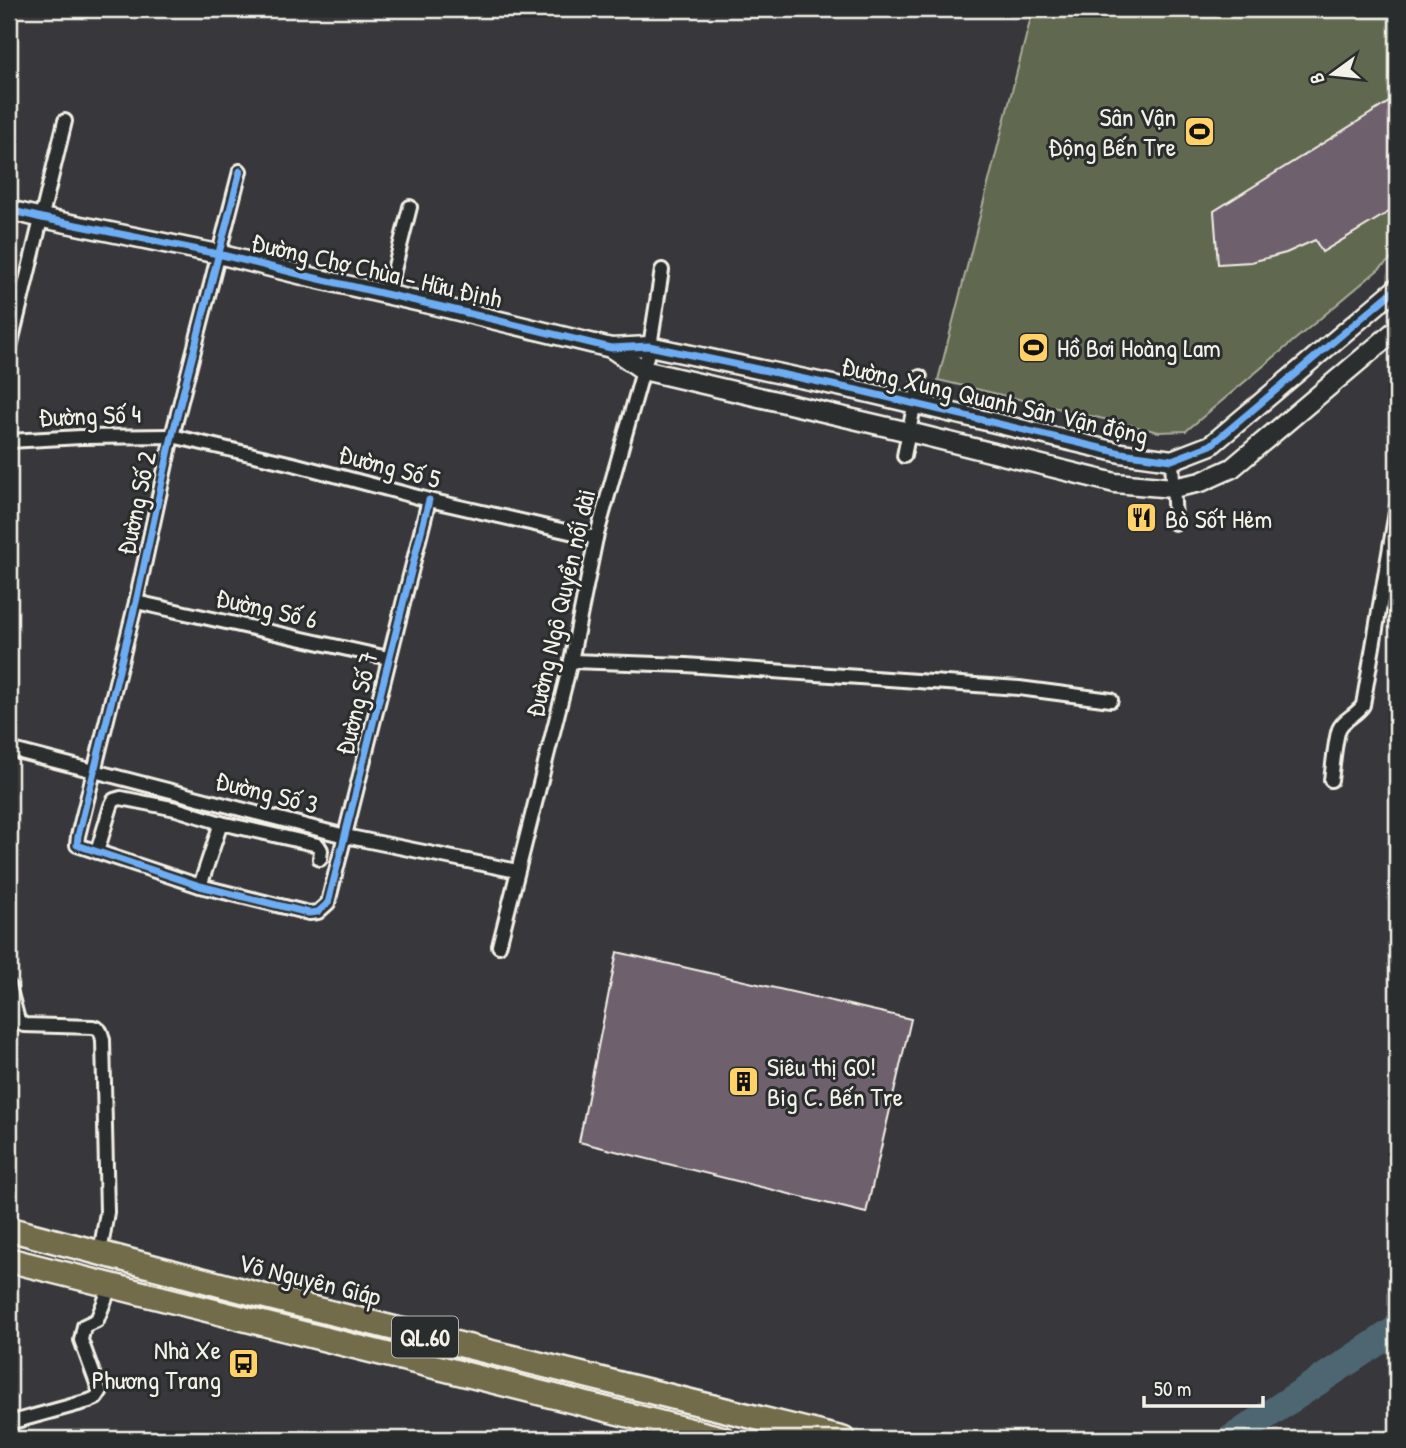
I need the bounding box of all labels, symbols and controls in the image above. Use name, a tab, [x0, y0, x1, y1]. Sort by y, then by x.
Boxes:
north arrow	[1298, 38, 1368, 108]
text: B	[1303, 70, 1330, 86]
place label: Sân Vận Động Bến Tre	[1048, 99, 1176, 164]
sports icon: Sân Vận Động Bến Tre	[1182, 114, 1216, 148]
street label: Đường Chợ Chùa - Hữu Định	[248, 224, 506, 316]
sports icon: Hồ Bơi Hoàng Lam	[1017, 330, 1051, 364]
place label: Hồ Bơi Hoàng Lam	[1057, 330, 1221, 365]
street label: Đường Xung Quanh Sân Vận động	[838, 348, 1152, 452]
street label: Đường Số 4	[38, 396, 142, 434]
street label: Đường Số 5	[335, 436, 445, 496]
street label: Đường Số 2	[108, 448, 164, 558]
street label: Đường Ngô Quyền nối dài	[517, 486, 603, 720]
restaurant icon: Bò Sốt Hẻm	[1125, 501, 1159, 535]
place label: Bò Sốt Hẻm	[1165, 501, 1272, 536]
street label: Đường Số 6	[213, 579, 321, 637]
street label: Đường Số 7	[326, 647, 386, 759]
street label: Đường Số 3	[212, 762, 322, 822]
place label: Siêu thị GO! Big C. Bến Tre	[767, 1049, 903, 1114]
building icon: Siêu thị GO! Big C. Bến Tre	[727, 1064, 761, 1098]
street label: Võ Nguyên Giáp	[235, 1244, 385, 1314]
road number: QL.60	[392, 1316, 458, 1358]
place label: Nhà Xe Phương Trang	[92, 1332, 221, 1397]
bus stop icon: Nhà Xe Phương Trang	[227, 1347, 261, 1381]
scale bar	[1144, 1364, 1262, 1408]
text: 50 m	[1154, 1374, 1191, 1403]

